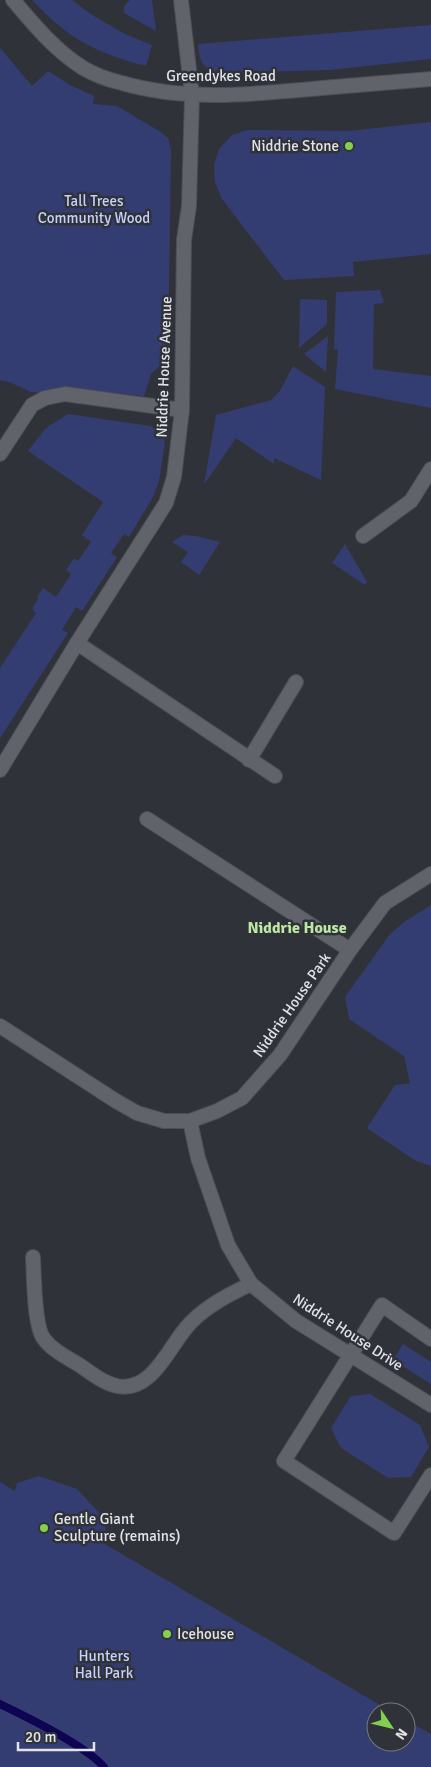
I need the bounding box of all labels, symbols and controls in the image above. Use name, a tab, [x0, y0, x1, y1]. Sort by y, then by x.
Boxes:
street label: Greendykes Road	[166, 67, 276, 85]
place label: Niddrie Stone	[251, 137, 339, 155]
marker: Niddrie Stone	[343, 140, 355, 152]
park label: Tall Trees Community Wood	[38, 192, 150, 227]
street label: Niddrie House Avenue	[153, 296, 175, 438]
district label: Niddrie House	[247, 918, 347, 938]
street label: Niddrie House Park	[249, 949, 335, 1061]
street label: Niddrie House Drive	[289, 1290, 407, 1374]
place label: Gentle Giant Sculpture (remains)	[54, 1510, 181, 1545]
marker: Gentle Giant Sculpture (remains)	[38, 1522, 50, 1534]
place label: Icehouse	[177, 1625, 234, 1643]
marker: Icehouse	[161, 1628, 173, 1640]
park label: Hunters Hall Park	[75, 1647, 134, 1682]
north arrow	[366, 1702, 416, 1752]
scale bar	[18, 1720, 94, 1752]
text: N	[391, 1725, 411, 1743]
text: 20 m	[25, 1728, 56, 1746]

